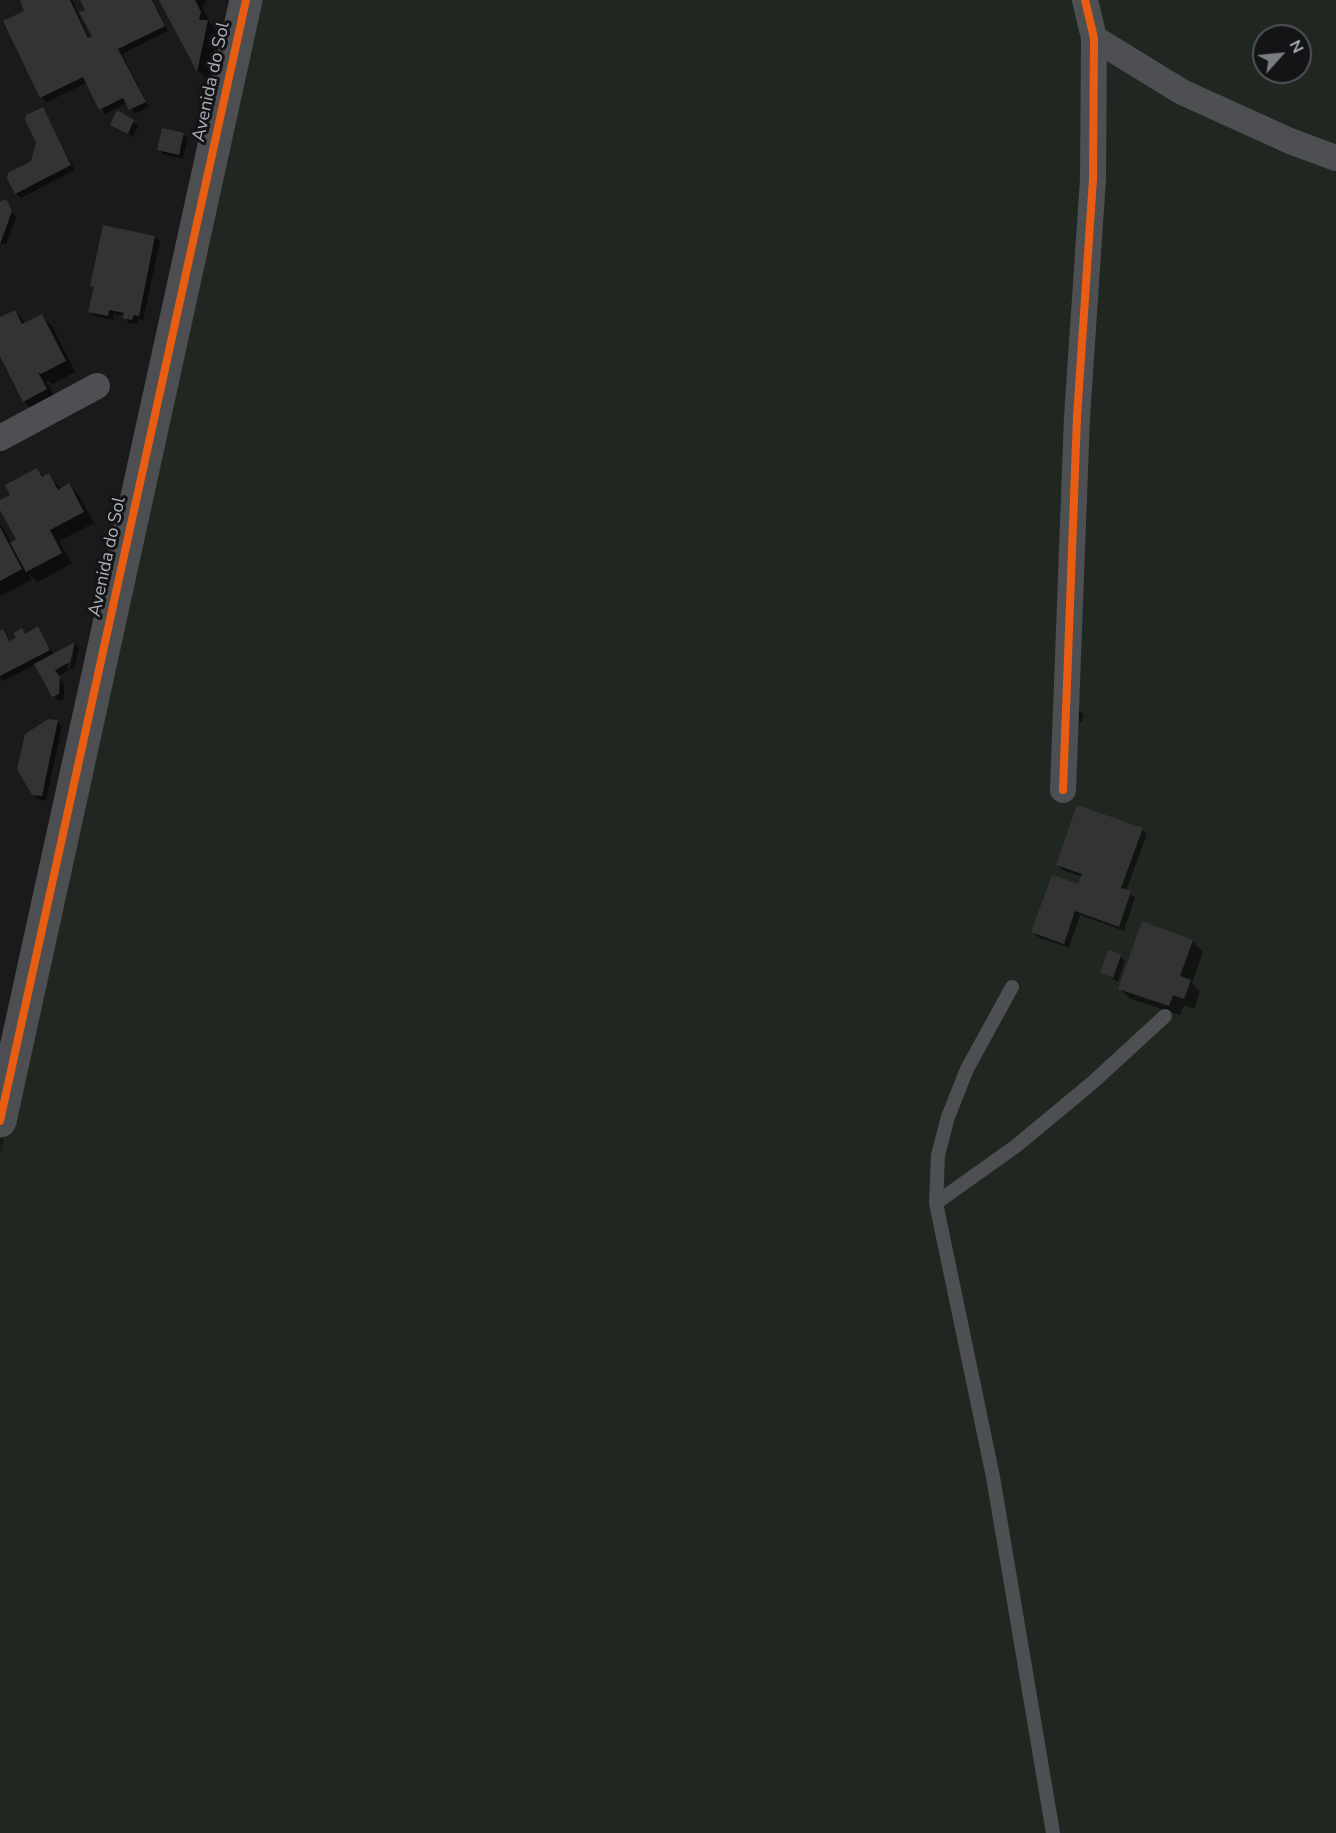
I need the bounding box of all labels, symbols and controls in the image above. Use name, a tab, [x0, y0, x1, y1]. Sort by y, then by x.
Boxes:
street label: Avenida do Sol	[189, 20, 235, 144]
north arrow	[1252, 24, 1312, 84]
text: N	[1284, 36, 1309, 57]
street label: Avenida do Sol	[85, 495, 131, 619]

